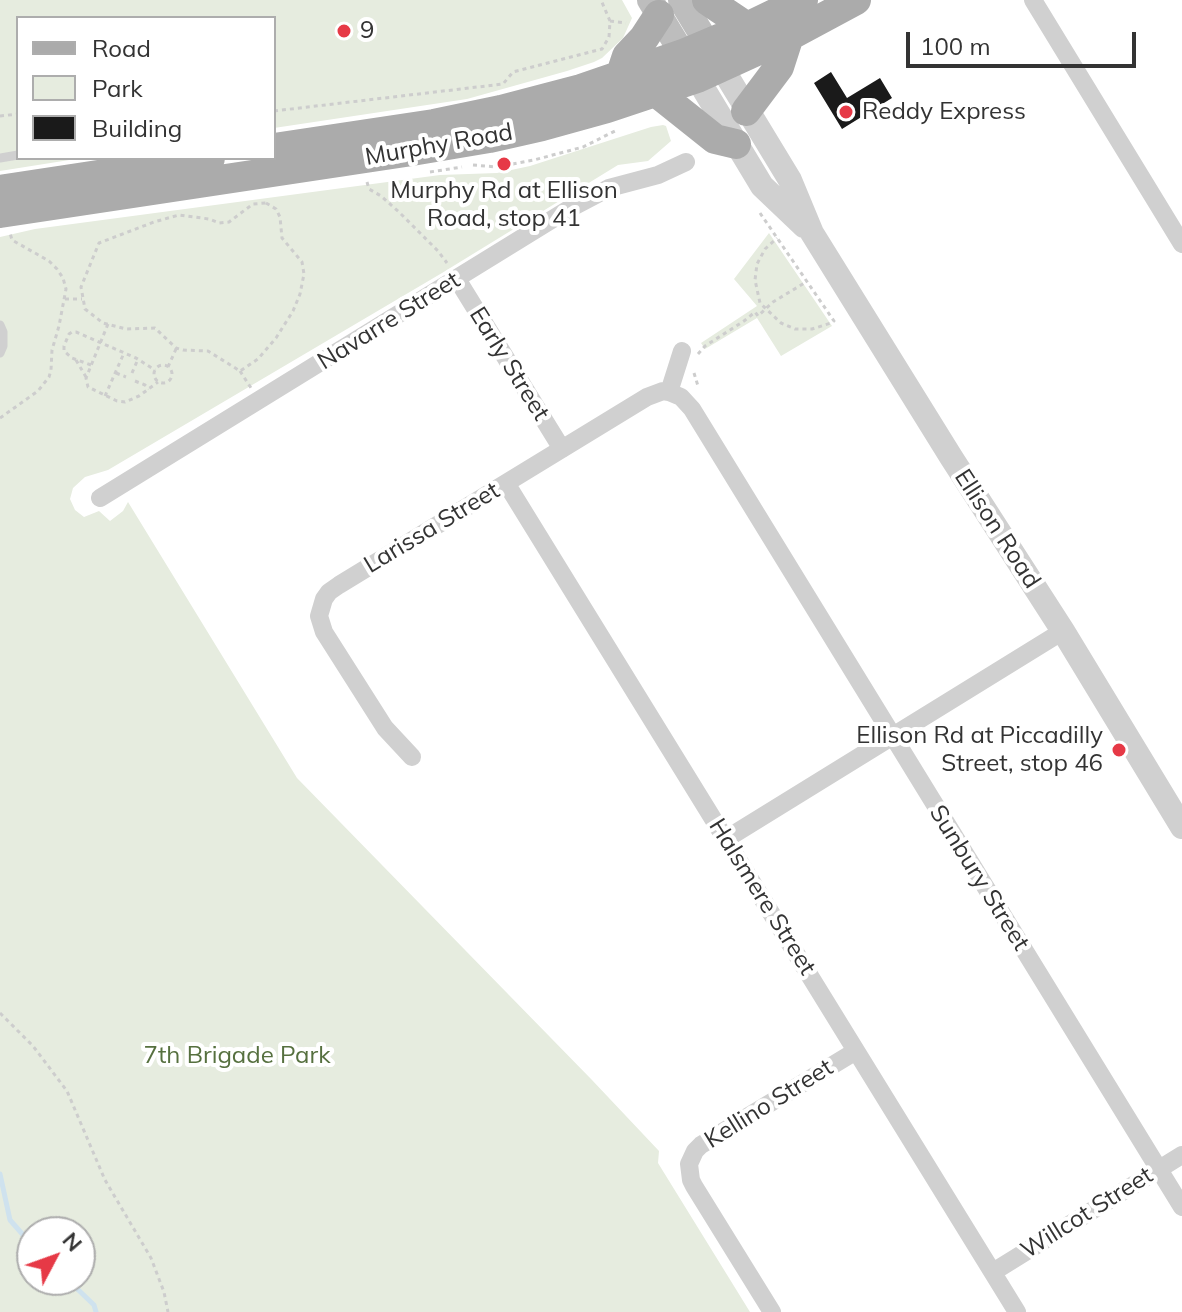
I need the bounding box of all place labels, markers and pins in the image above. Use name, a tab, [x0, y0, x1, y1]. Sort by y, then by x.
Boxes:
place label: 9	[360, 17, 374, 45]
marker: 9	[335, 22, 353, 40]
place label: Reddy Express	[862, 98, 1026, 126]
marker: Reddy Express	[837, 103, 855, 121]
marker: Murphy Rd at Ellison Road, stop 41	[495, 155, 513, 173]
place label: Murphy Rd at Ellison Road, stop 41	[390, 177, 618, 233]
place label: Ellison Rd at Piccadilly Street, stop 46	[856, 722, 1103, 778]
marker: Ellison Rd at Piccadilly Street, stop 46	[1110, 741, 1128, 759]

